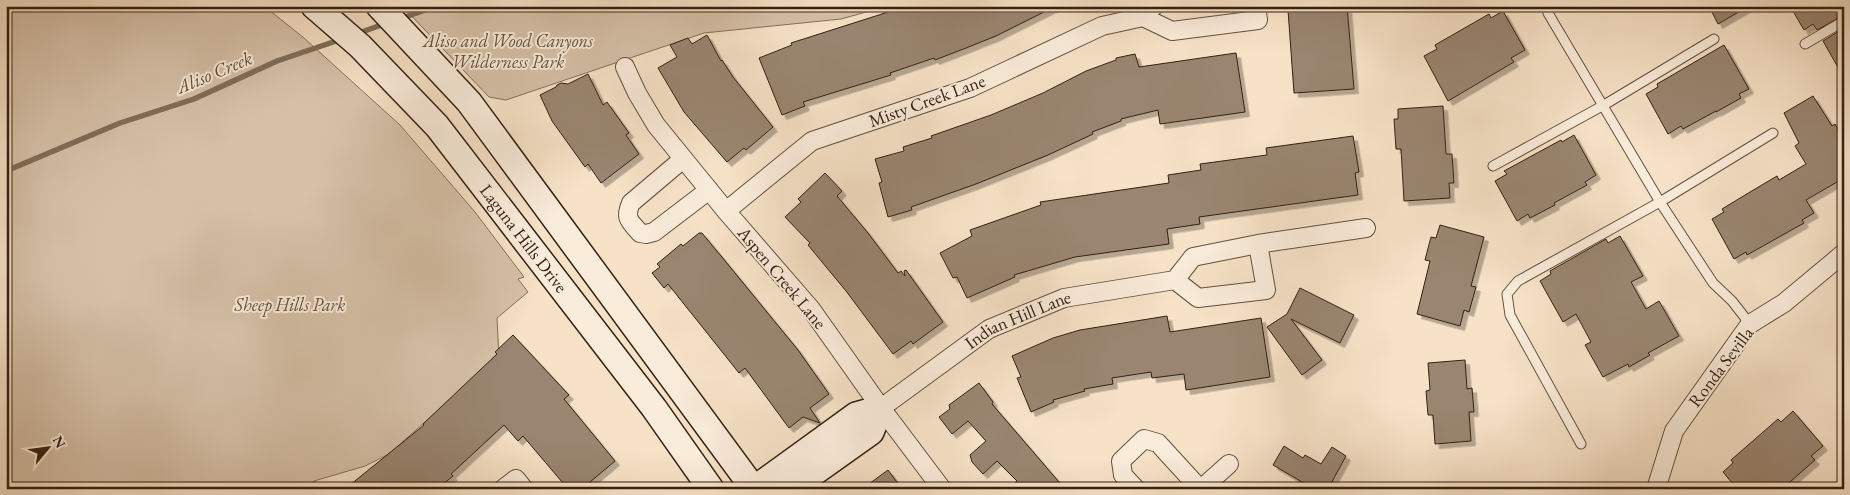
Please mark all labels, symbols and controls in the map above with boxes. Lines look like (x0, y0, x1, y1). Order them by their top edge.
park label: Aliso and Wood Canyons Wilderness Park (421, 29, 594, 73)
water label: Aliso Creek (171, 45, 256, 100)
street label: Misty Creek Lane (865, 69, 988, 132)
street label: Laguna Hills Drive (475, 179, 573, 297)
street label: Aspen Creek Lane (732, 221, 832, 334)
street label: Indian Hill Lane (960, 285, 1072, 354)
park label: Sheep Hills Park (234, 293, 345, 317)
street label: Ronda Sevilla (1683, 321, 1759, 411)
north arrow (22, 422, 72, 472)
text: N (49, 432, 70, 452)

